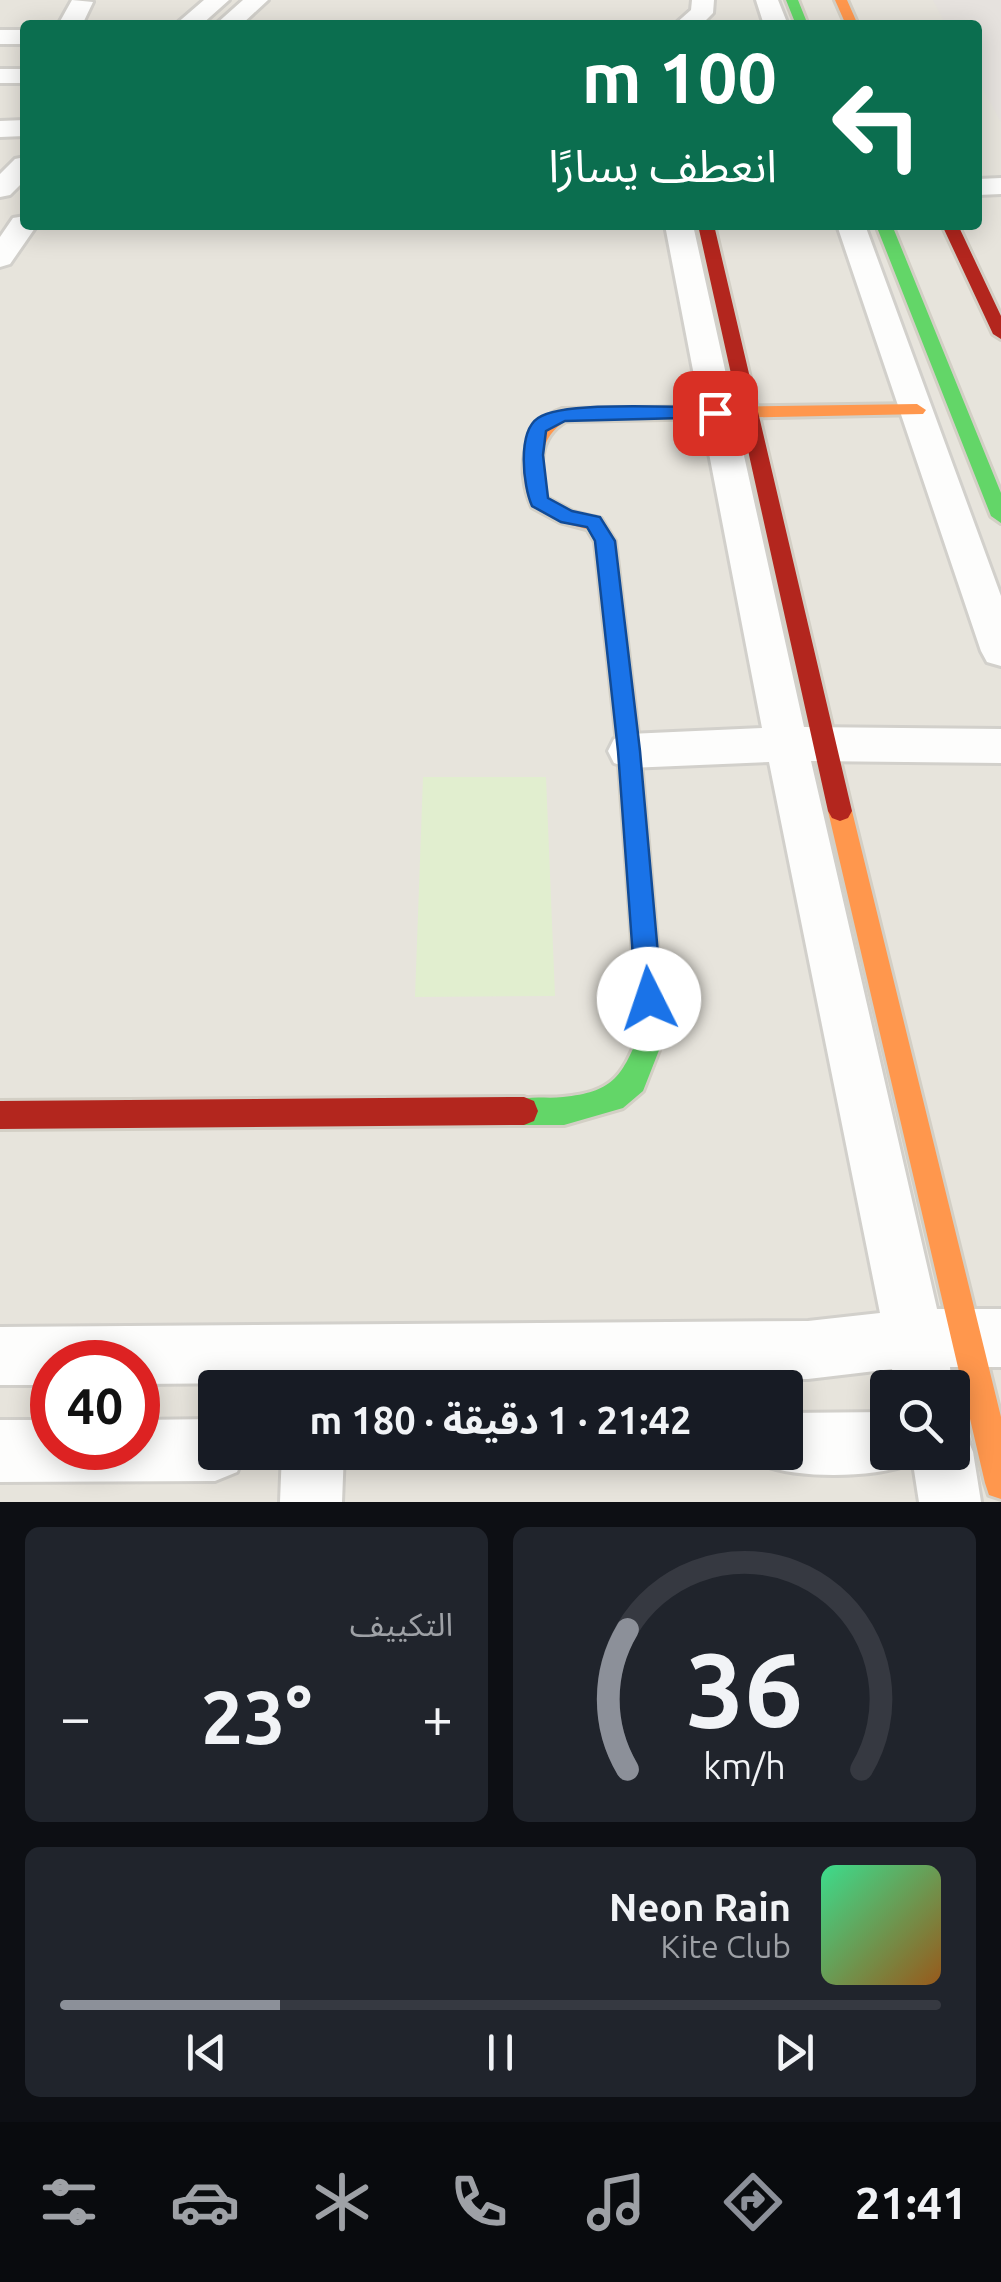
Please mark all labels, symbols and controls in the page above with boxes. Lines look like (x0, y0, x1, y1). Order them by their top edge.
text: 100 m (582, 38, 777, 116)
icon: left (812, 60, 942, 190)
text: انعطف يسارًا (548, 140, 777, 191)
pin (673, 371, 758, 456)
icon: arrive (688, 386, 743, 441)
position arrow (597, 947, 701, 1051)
speed limit sign: 40 (30, 1340, 160, 1470)
map controls (870, 1370, 970, 1470)
button: search (870, 1370, 970, 1470)
text: 21:42 · 1 دقيقة · 180 m (310, 1399, 691, 1441)
text: التكييف (350, 1606, 453, 1642)
text: 36 (686, 1630, 803, 1747)
text: 23° (201, 1674, 312, 1758)
text: − (60, 1686, 91, 1747)
text: + (422, 1686, 453, 1747)
text: km/h (703, 1746, 786, 1786)
text: Neon Rain (609, 1886, 791, 1928)
text: Kite Club (661, 1928, 791, 1964)
icon: previous (179, 2025, 234, 2080)
icon: pause (473, 2025, 528, 2080)
icon: next (767, 2025, 822, 2080)
icon: filters (34, 2167, 104, 2237)
icon: car (170, 2167, 240, 2237)
icon: climate (307, 2167, 377, 2237)
icon: phone (444, 2167, 514, 2237)
icon: music (581, 2167, 651, 2237)
icon: directions (718, 2167, 788, 2237)
text: 21:41 (855, 2177, 968, 2228)

